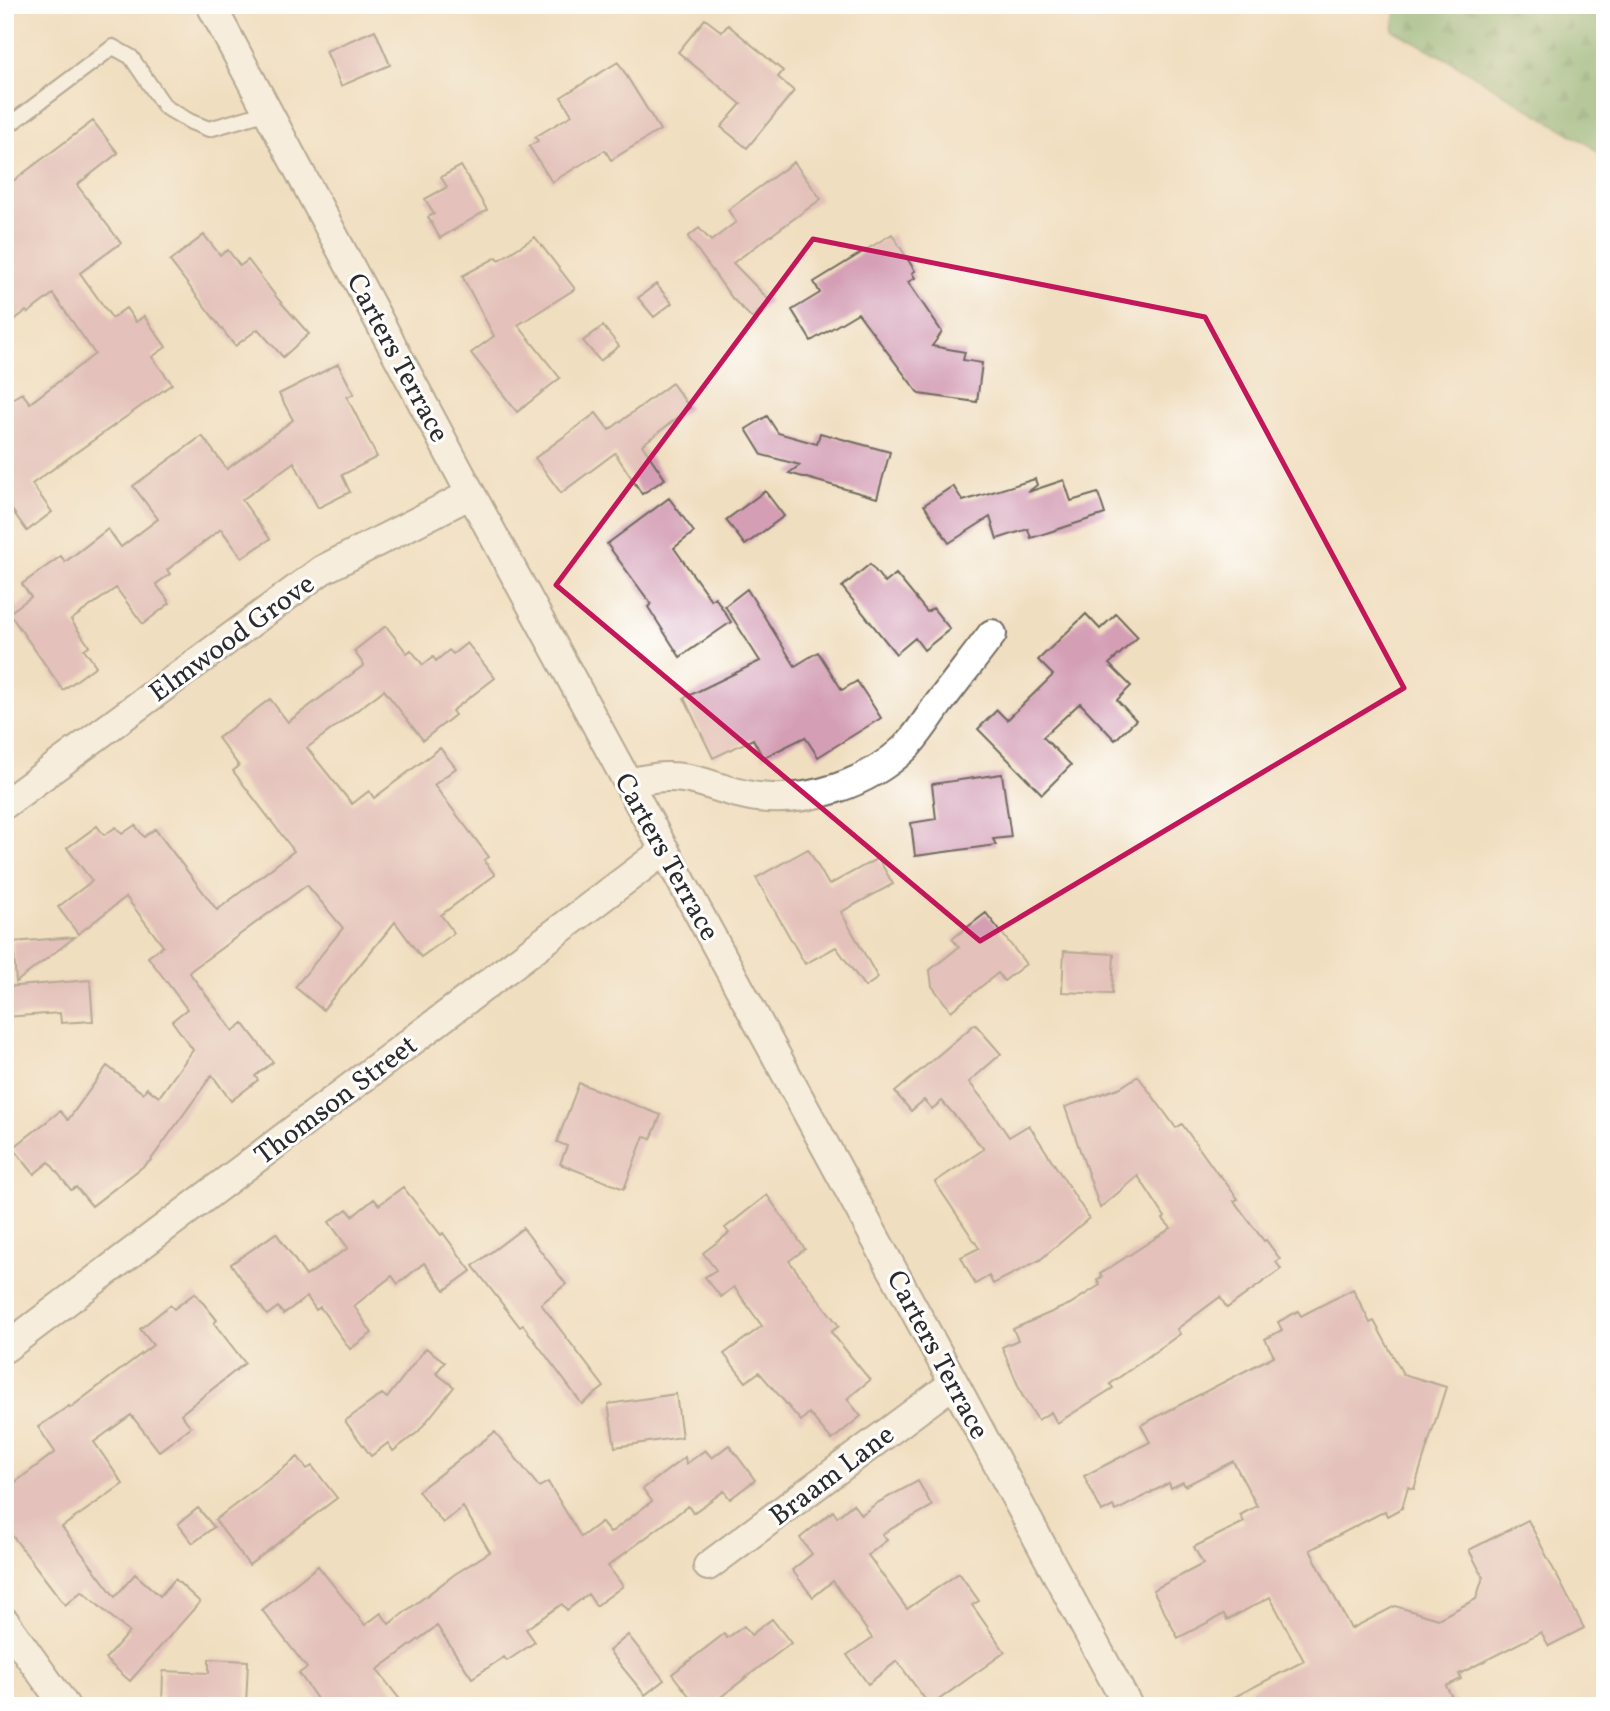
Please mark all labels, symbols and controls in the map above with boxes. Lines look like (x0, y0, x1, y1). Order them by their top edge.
street label: Carters Terrace (336, 267, 458, 450)
street label: Elmwood Grove (142, 566, 323, 712)
street label: Carters Terrace (604, 766, 728, 948)
street label: Thomson Street (247, 1027, 426, 1175)
street label: Carters Terrace (876, 1264, 998, 1447)
street label: Braam Lane (762, 1416, 903, 1536)

